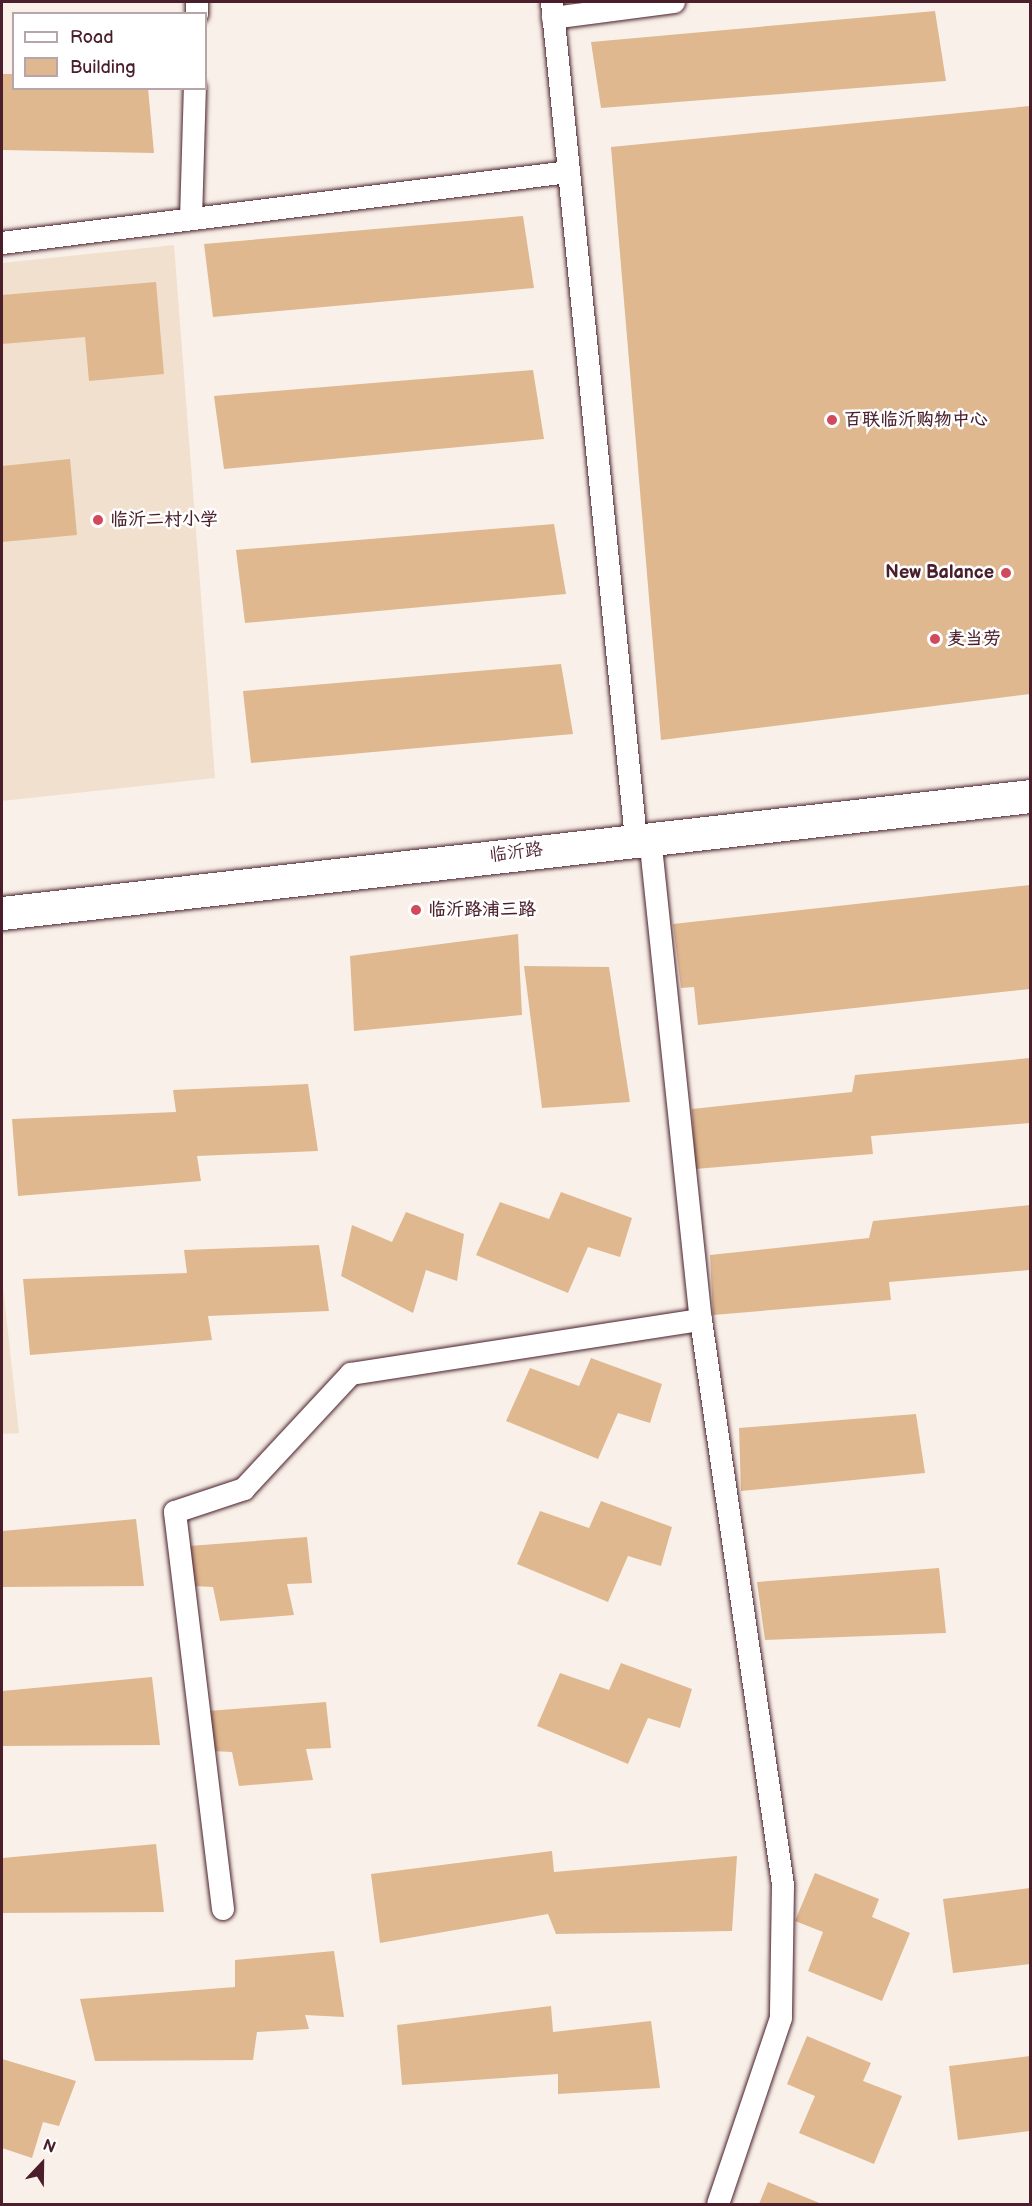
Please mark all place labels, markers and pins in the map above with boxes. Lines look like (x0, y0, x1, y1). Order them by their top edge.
place label: 百联临沂购物中心 (844, 409, 988, 431)
marker: 百联临沂购物中心 (825, 413, 839, 427)
place label: 临沂二村小学 (110, 509, 218, 531)
marker: 临沂二村小学 (91, 513, 105, 527)
place label: New Balance (885, 562, 994, 584)
marker: New Balance (999, 566, 1013, 580)
place label: 麦当劳 (947, 628, 1001, 650)
marker: 麦当劳 (928, 632, 942, 646)
place label: 临沂路浦三路 (428, 899, 536, 921)
marker: 临沂路浦三路 (409, 903, 423, 917)

